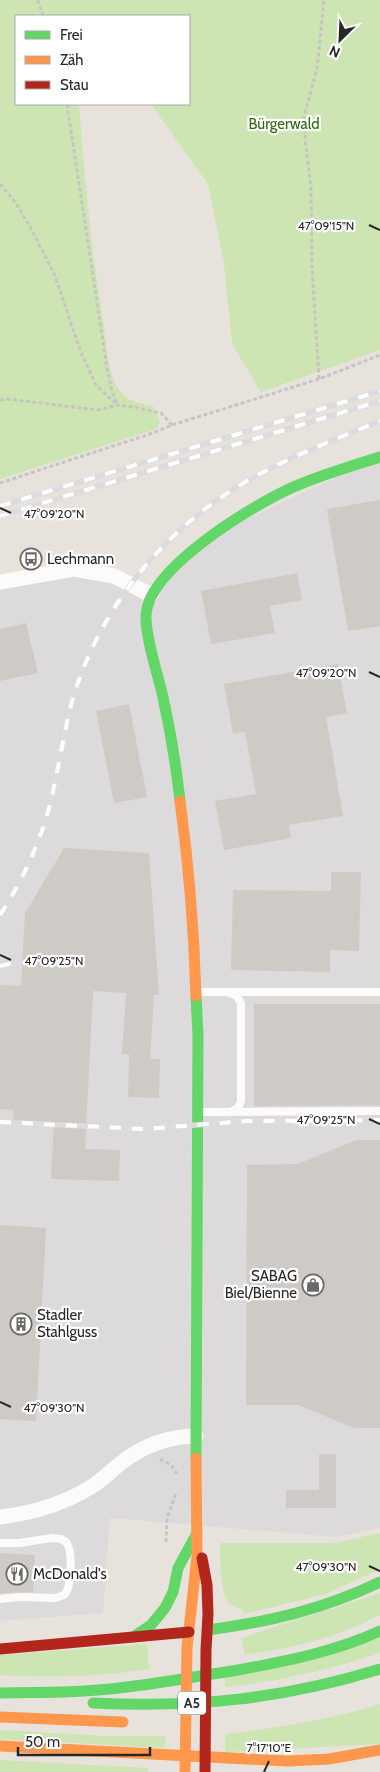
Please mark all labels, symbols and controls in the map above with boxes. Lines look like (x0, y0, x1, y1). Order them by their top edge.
legend (15, 15, 190, 105)
north arrow (315, 15, 365, 65)
text: Frei (60, 26, 83, 44)
text: N (327, 42, 343, 62)
text: Zäh (60, 51, 83, 69)
text: Stau (60, 76, 89, 94)
park label: Bürgerwald (248, 115, 320, 133)
text: 47°09'15"N (298, 218, 354, 233)
text: 47°09'20"N (24, 506, 84, 521)
bus stop icon: Lechmann (19, 547, 43, 571)
place label: Lechmann (47, 550, 114, 568)
text: 47°09'20"N (296, 665, 356, 680)
text: 47°09'25"N (25, 953, 83, 968)
text: 47°09'25"N (297, 1112, 355, 1127)
place label: SABAG Biel/Bienne (225, 1267, 297, 1302)
shop icon: SABAG Biel/Bienne (301, 1273, 325, 1297)
place label: Stadler Stahlguss (37, 1306, 97, 1341)
building icon: Stadler Stahlguss (9, 1312, 33, 1336)
text: 47°09'30"N (24, 1400, 84, 1415)
text: 47°09'30"N (296, 1559, 356, 1574)
restaurant icon: McDonald's (5, 1562, 29, 1586)
place label: McDonald's (33, 1565, 107, 1583)
road number: A5 (178, 1692, 206, 1715)
scale bar (18, 1724, 150, 1756)
text: 50 m (25, 1733, 60, 1751)
text: 7°17'10"E (247, 1740, 292, 1755)

